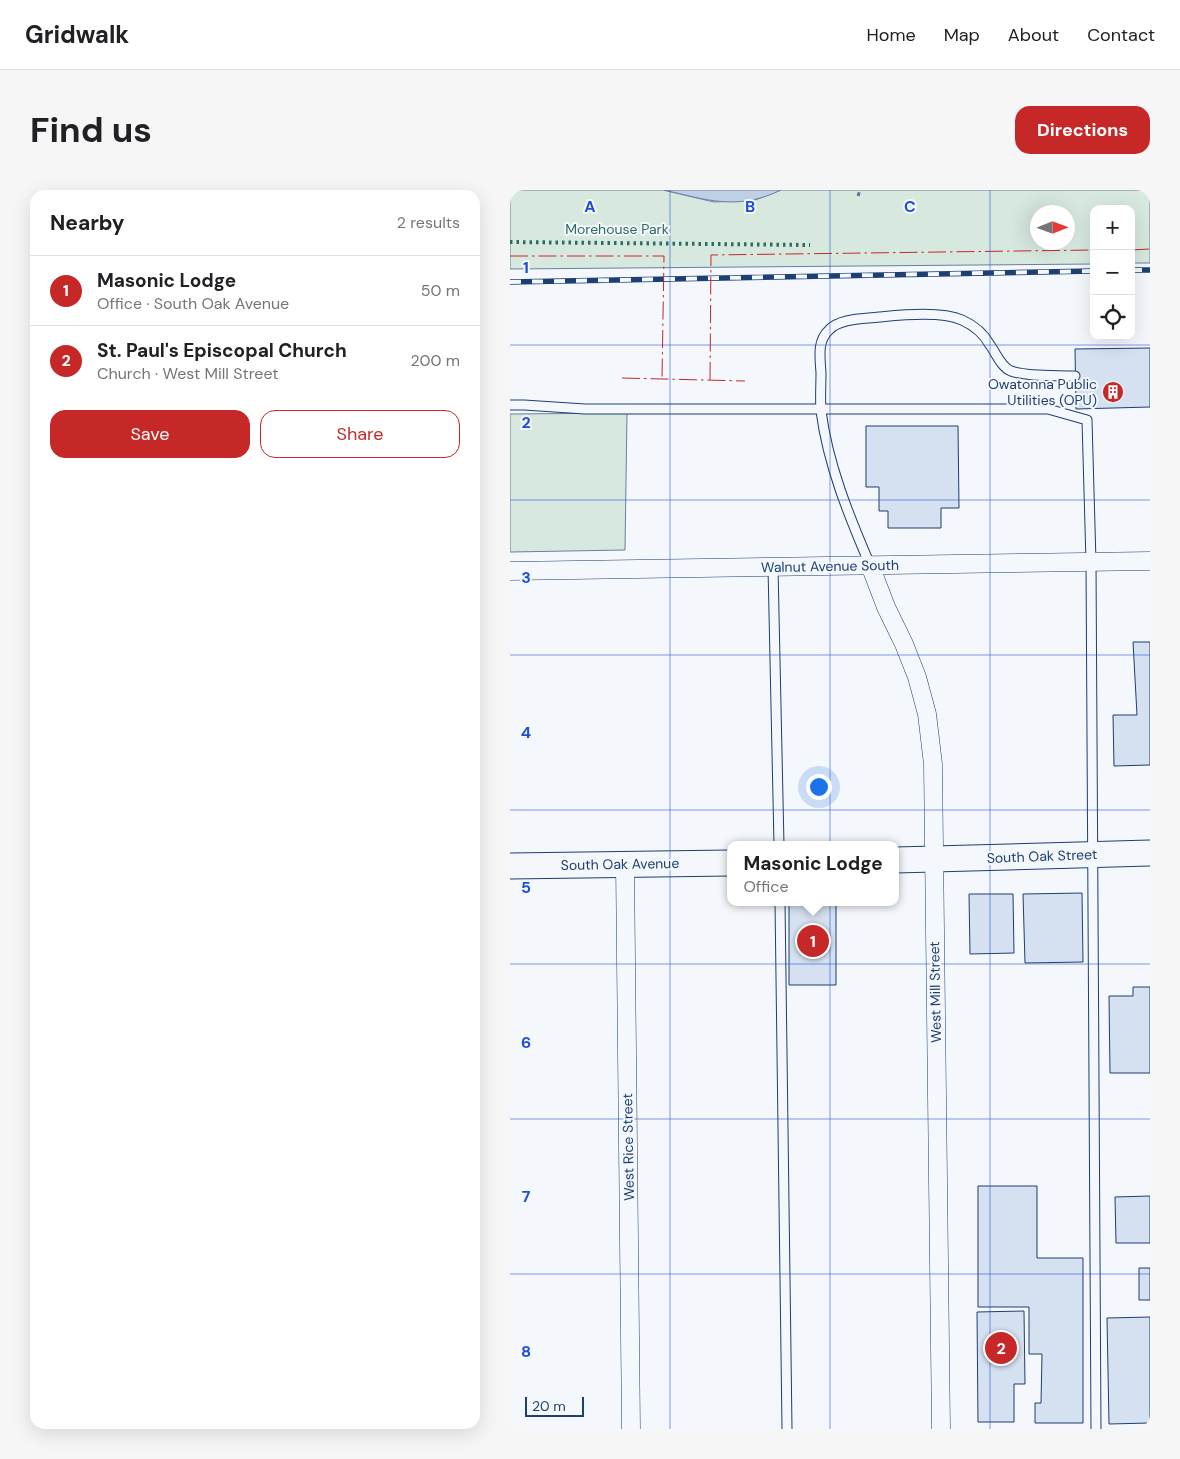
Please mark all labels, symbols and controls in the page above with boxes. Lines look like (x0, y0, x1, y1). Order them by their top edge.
text: Gridwalk (25, 19, 129, 50)
text: Home (866, 23, 916, 47)
text: Map (944, 23, 980, 47)
text: About (1008, 23, 1059, 47)
text: Contact (1087, 23, 1155, 47)
button: Directions (1015, 106, 1150, 154)
text: Find us (30, 107, 152, 153)
text: A (584, 196, 596, 217)
text: B (745, 196, 755, 217)
text: C (904, 196, 916, 217)
north arrow (1030, 205, 1075, 250)
map controls (1090, 205, 1135, 340)
button: + (1090, 205, 1135, 250)
text: Nearby (50, 209, 124, 237)
text: 2 results (397, 212, 460, 233)
park label: Morehouse Park (565, 220, 669, 238)
button: − (1090, 250, 1135, 295)
text: 1 (523, 257, 529, 278)
text: Masonic Lodge (97, 268, 236, 293)
text: 1 (63, 280, 69, 301)
text: 50 m (421, 280, 460, 301)
text: Office · South Oak Avenue (97, 293, 289, 314)
button: locate (1090, 295, 1135, 340)
text: St. Paul's Episcopal Church (97, 338, 347, 363)
text: 2 (61, 350, 71, 371)
text: 200 m (411, 350, 460, 371)
text: Church · West Mill Street (97, 363, 279, 384)
place label: Owatonna Public Utilities (OPU) (988, 375, 1097, 409)
building icon: Owatonna Public Utilities (OPU) (1101, 380, 1125, 404)
button: Save (50, 410, 250, 458)
button: Share (260, 410, 460, 458)
text: 2 (521, 412, 531, 433)
street label: Walnut Avenue South (761, 556, 899, 576)
text: 3 (521, 567, 531, 588)
text: 4 (521, 722, 531, 743)
your location (806, 774, 832, 800)
popup (727, 841, 899, 906)
street label: South Oak Street (986, 845, 1098, 867)
text: Masonic Lodge (743, 851, 883, 876)
street label: South Oak Avenue (561, 854, 679, 874)
text: Office (743, 876, 788, 897)
text: 5 (521, 877, 531, 898)
pin: 1 (797, 922, 829, 960)
street label: West Mill Street (925, 941, 945, 1043)
text: 6 (521, 1032, 531, 1053)
street label: West Rice Street (618, 1093, 638, 1201)
text: 7 (522, 1186, 531, 1207)
pin: 2 (985, 1329, 1017, 1367)
text: 8 (521, 1341, 531, 1362)
scale bar (525, 1394, 584, 1417)
text: 20 m (532, 1397, 566, 1415)

